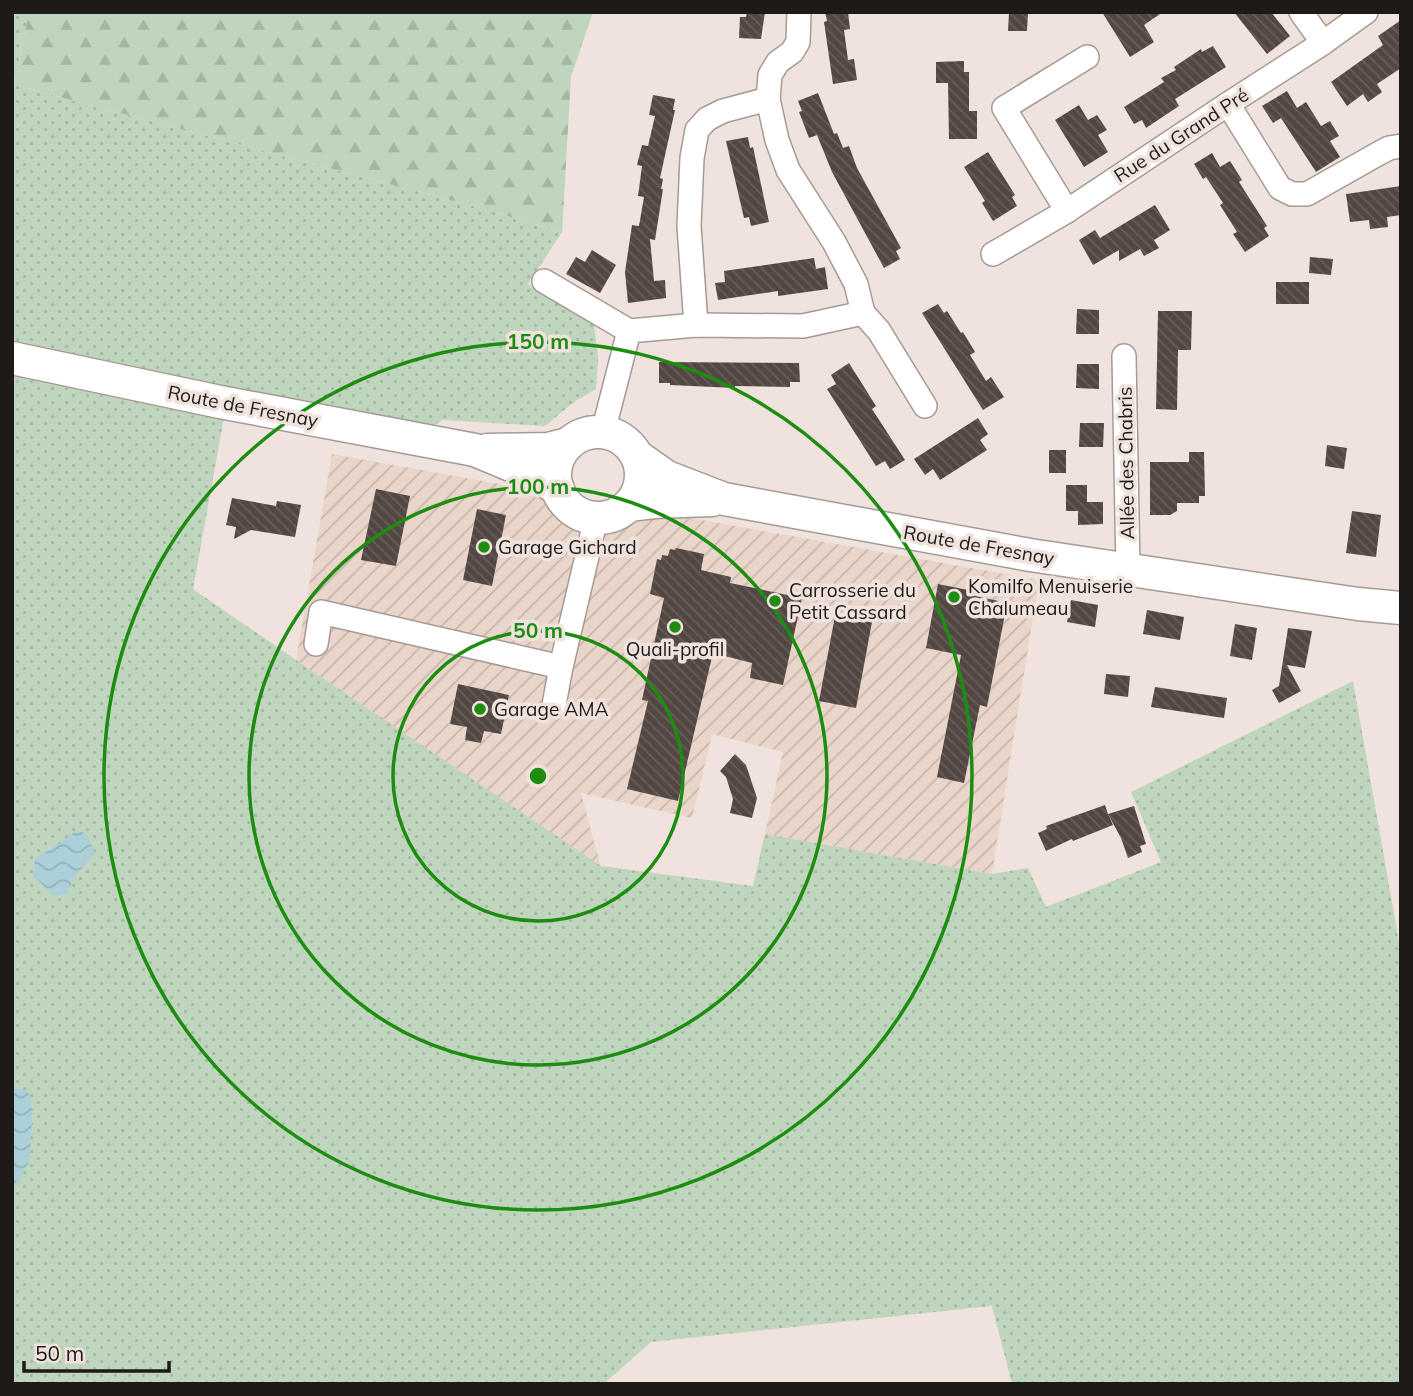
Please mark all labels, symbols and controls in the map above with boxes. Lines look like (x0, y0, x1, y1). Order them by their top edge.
street label: Rue du Grand Pré (1109, 83, 1253, 187)
text: 150 m (507, 328, 569, 354)
street label: Route de Fresnay (166, 380, 320, 432)
street label: Allée des Chabris (1113, 387, 1139, 539)
text: 100 m (507, 473, 569, 499)
street label: Route de Fresnay (902, 520, 1056, 570)
place label: Garage Gichard (498, 535, 637, 559)
marker: Garage Gichard (476, 539, 492, 555)
place label: Komilfo Menuiserie Chalumeau (968, 574, 1133, 620)
place label: Carrosserie du Petit Cassard (789, 578, 916, 624)
marker: Komilfo Menuiserie Chalumeau (946, 589, 962, 605)
marker: Carrosserie du Petit Cassard (767, 593, 783, 609)
text: 50 m (513, 617, 563, 643)
marker: Quali-profil (667, 619, 683, 635)
place label: Quali-profil (626, 637, 724, 661)
place label: Garage AMA (494, 697, 609, 721)
marker: Garage AMA (472, 701, 488, 717)
centre of rings (526, 764, 550, 788)
scale bar (24, 1330, 170, 1374)
text: 50 m (35, 1340, 84, 1366)

